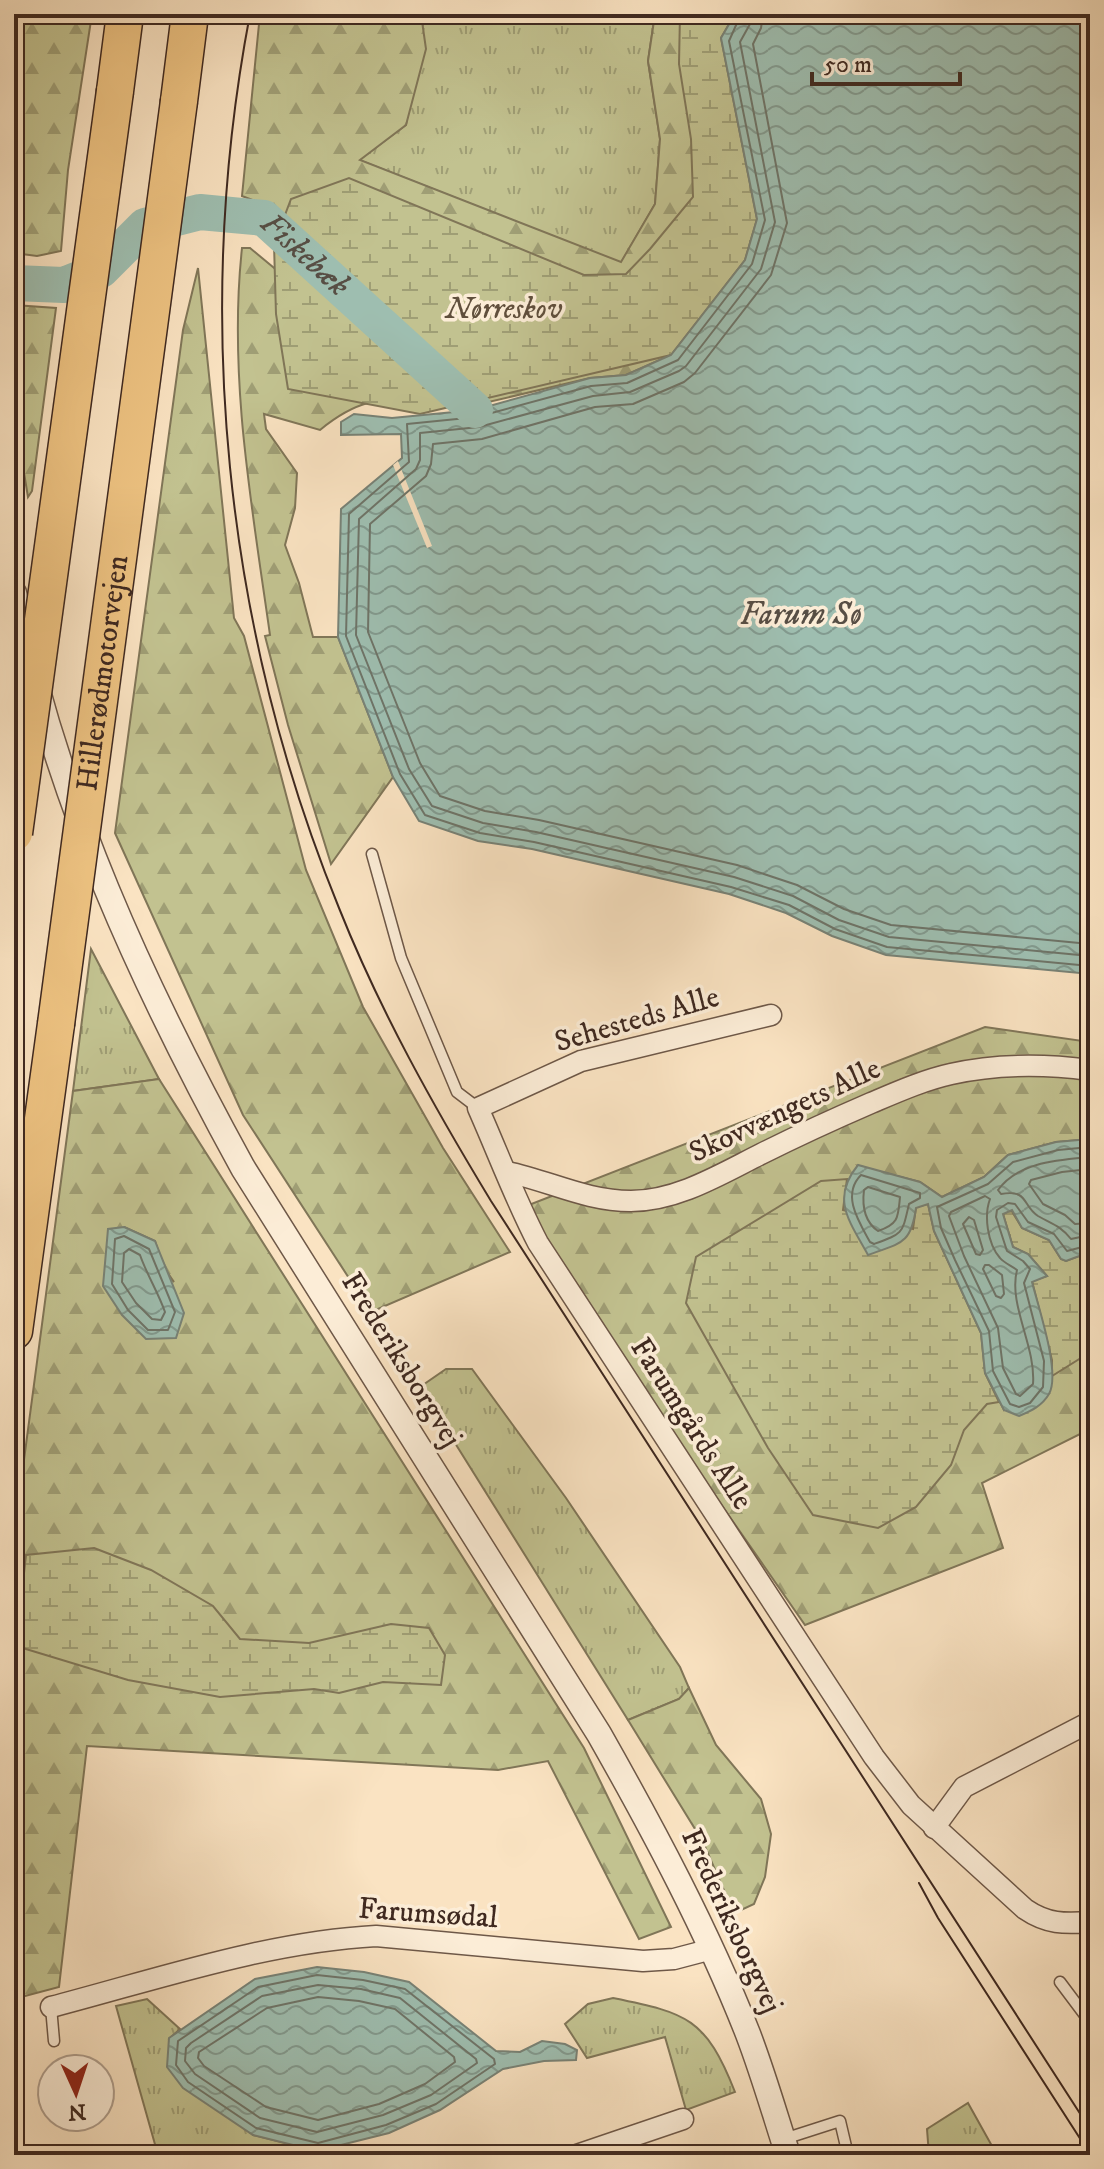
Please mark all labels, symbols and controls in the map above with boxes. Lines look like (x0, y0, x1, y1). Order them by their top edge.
scale bar (812, 36, 960, 86)
text: 50 m (824, 50, 872, 80)
water label: Fiskebæk (251, 204, 358, 306)
park label: Nørreskov (444, 291, 563, 328)
street label: Hillerødmotorvejen (69, 553, 137, 793)
water label: Farum Sø (740, 595, 862, 635)
street label: Sehesteds Alle (551, 979, 723, 1061)
street label: Skovvængets Alle (683, 1051, 887, 1171)
street label: Frederiksborgvej (332, 1266, 470, 1454)
street label: Farumgårds Alle (622, 1331, 760, 1517)
street label: Frederiksborgvej (672, 1823, 790, 2019)
street label: Farumsødal (357, 1891, 499, 1937)
north arrow (36, 2053, 116, 2133)
text: N (67, 2098, 87, 2125)

